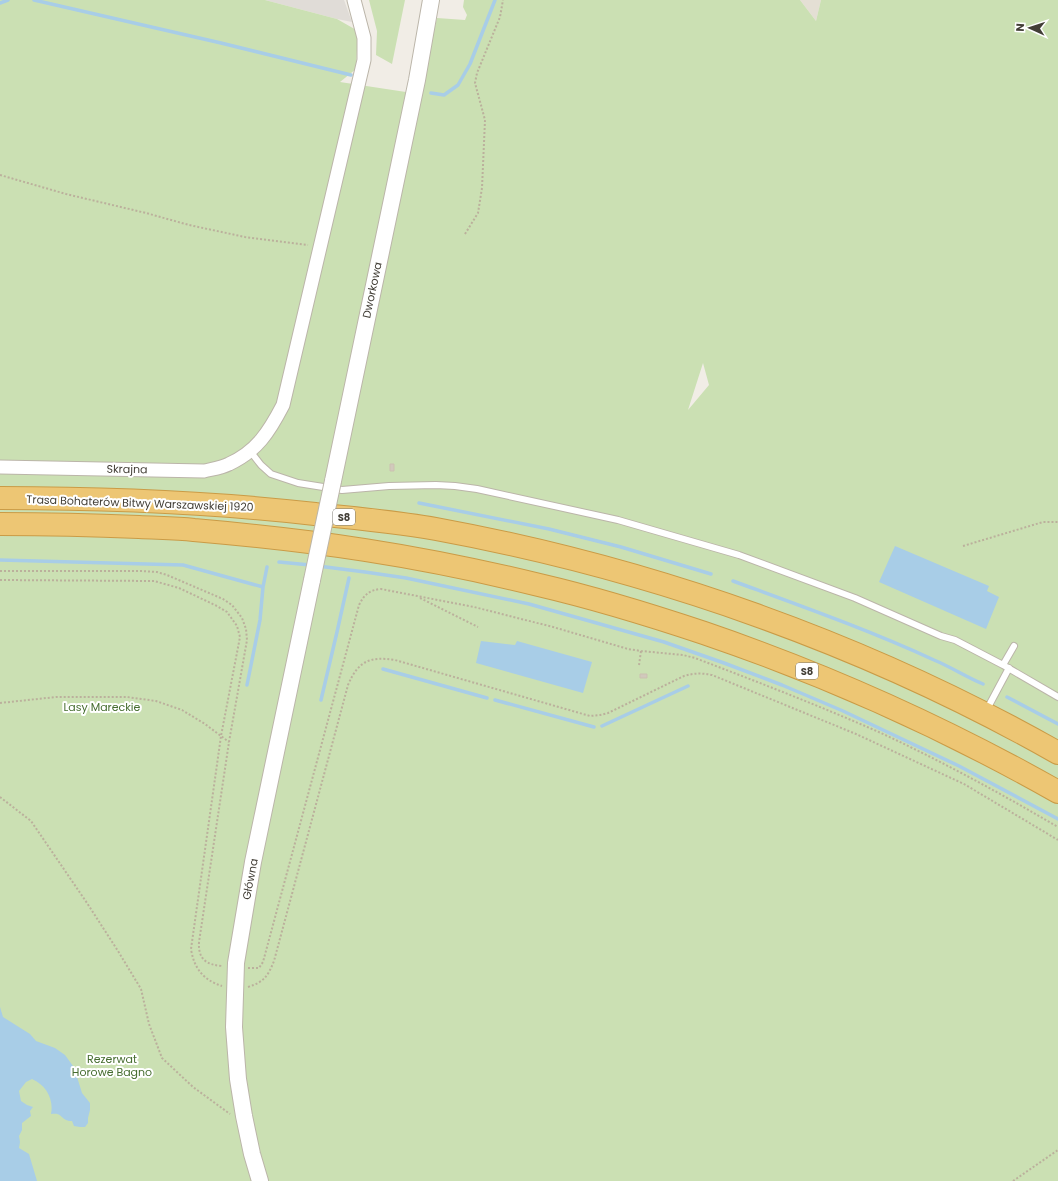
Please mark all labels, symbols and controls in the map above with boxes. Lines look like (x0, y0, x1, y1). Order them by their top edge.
north arrow (1010, 8, 1050, 48)
text: N (1012, 23, 1028, 32)
street label: Dworkowa (358, 260, 386, 320)
street label: Skrajna (106, 461, 148, 477)
street label: Trasa Bohaterów Bitwy Warszawskiej 1920 (26, 491, 254, 515)
road number: S8 (333, 509, 355, 525)
road number: S8 (796, 663, 818, 679)
park label: Lasy Mareckie (64, 699, 141, 715)
street label: Główna (238, 857, 262, 901)
park label: Rezerwat Horowe Bagno (72, 1051, 152, 1080)

